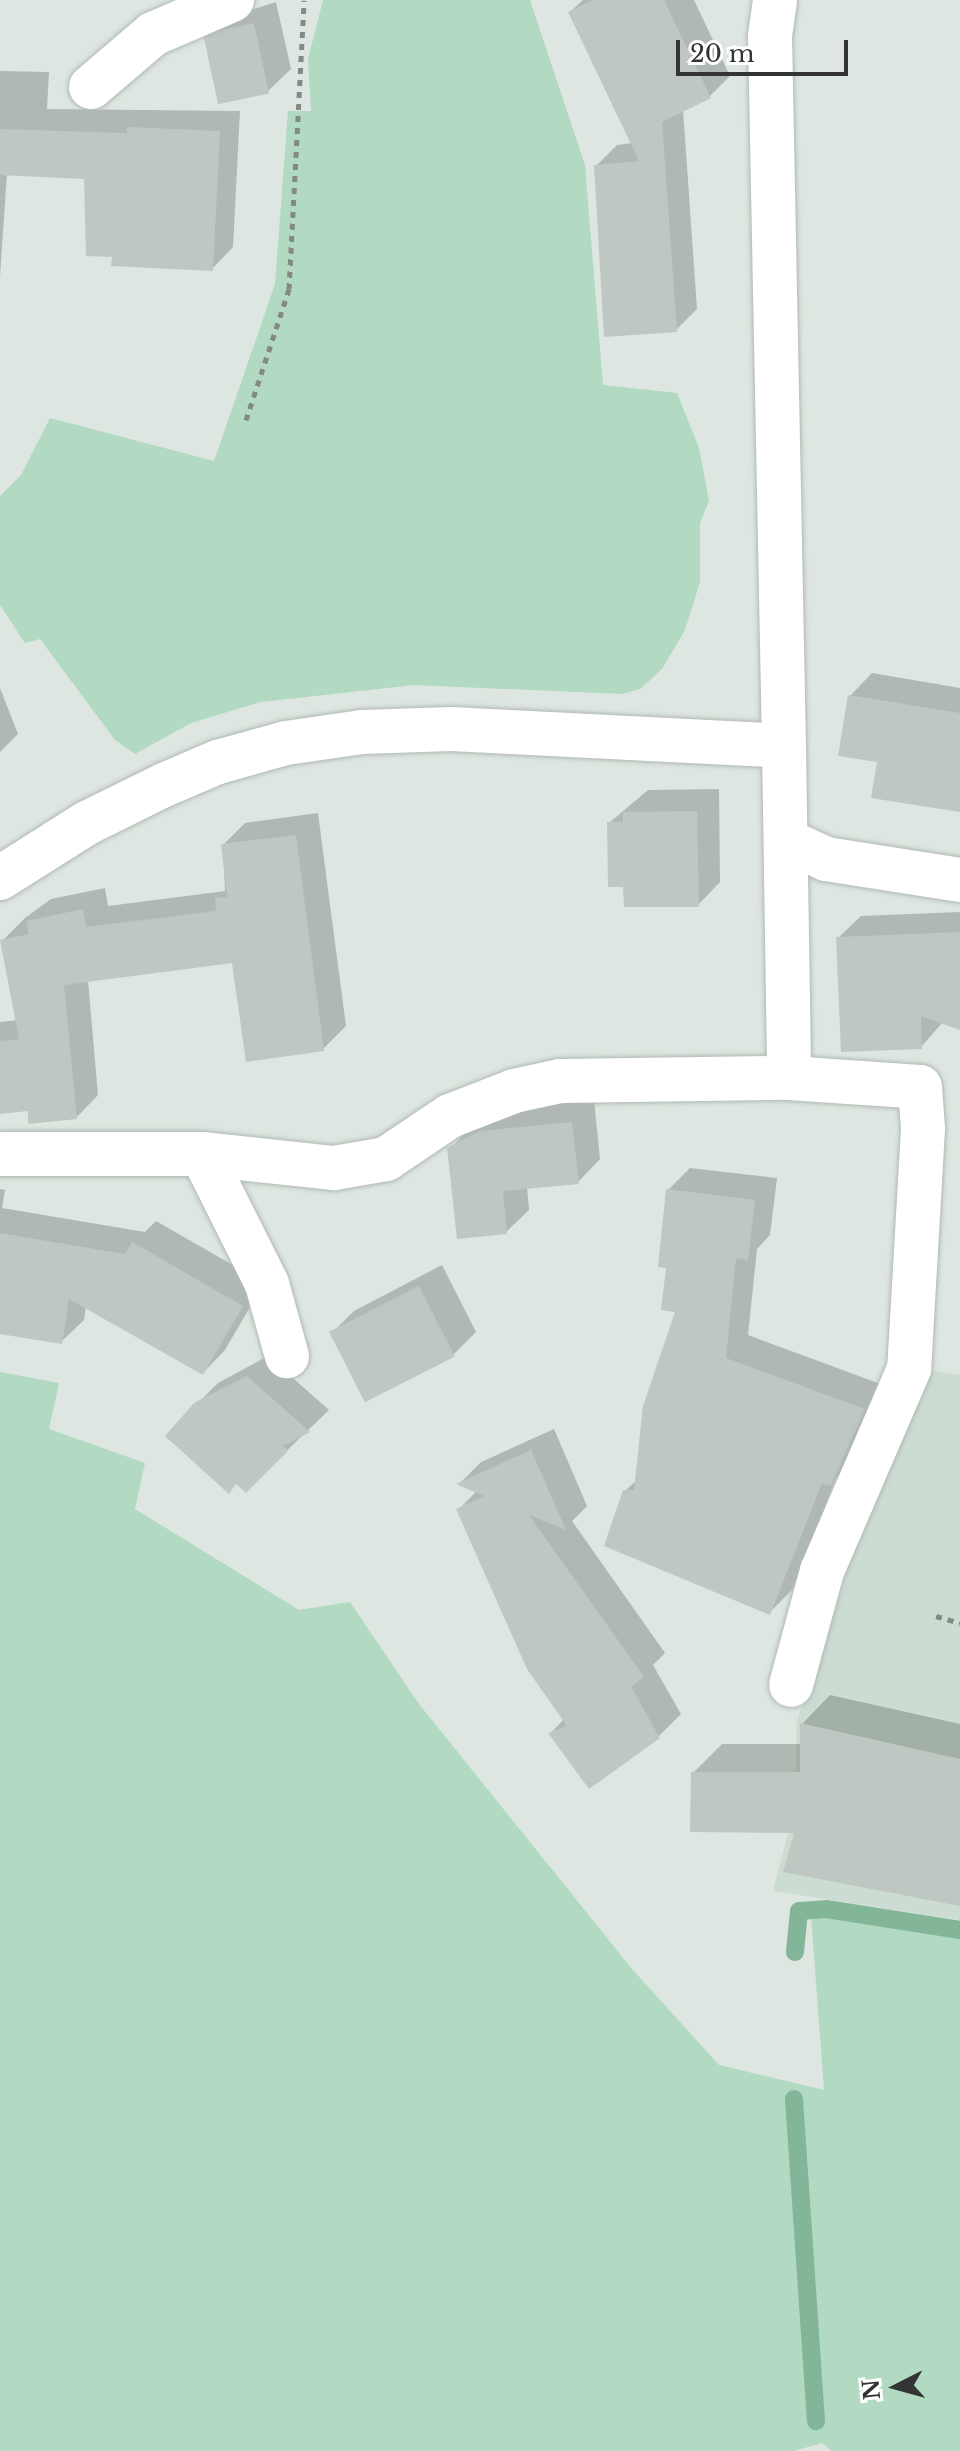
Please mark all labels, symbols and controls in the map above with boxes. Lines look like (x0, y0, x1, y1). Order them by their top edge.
scale bar (680, 24, 852, 74)
text: 20 m (690, 39, 755, 68)
north arrow (856, 2347, 936, 2427)
text: N (857, 2378, 886, 2401)

